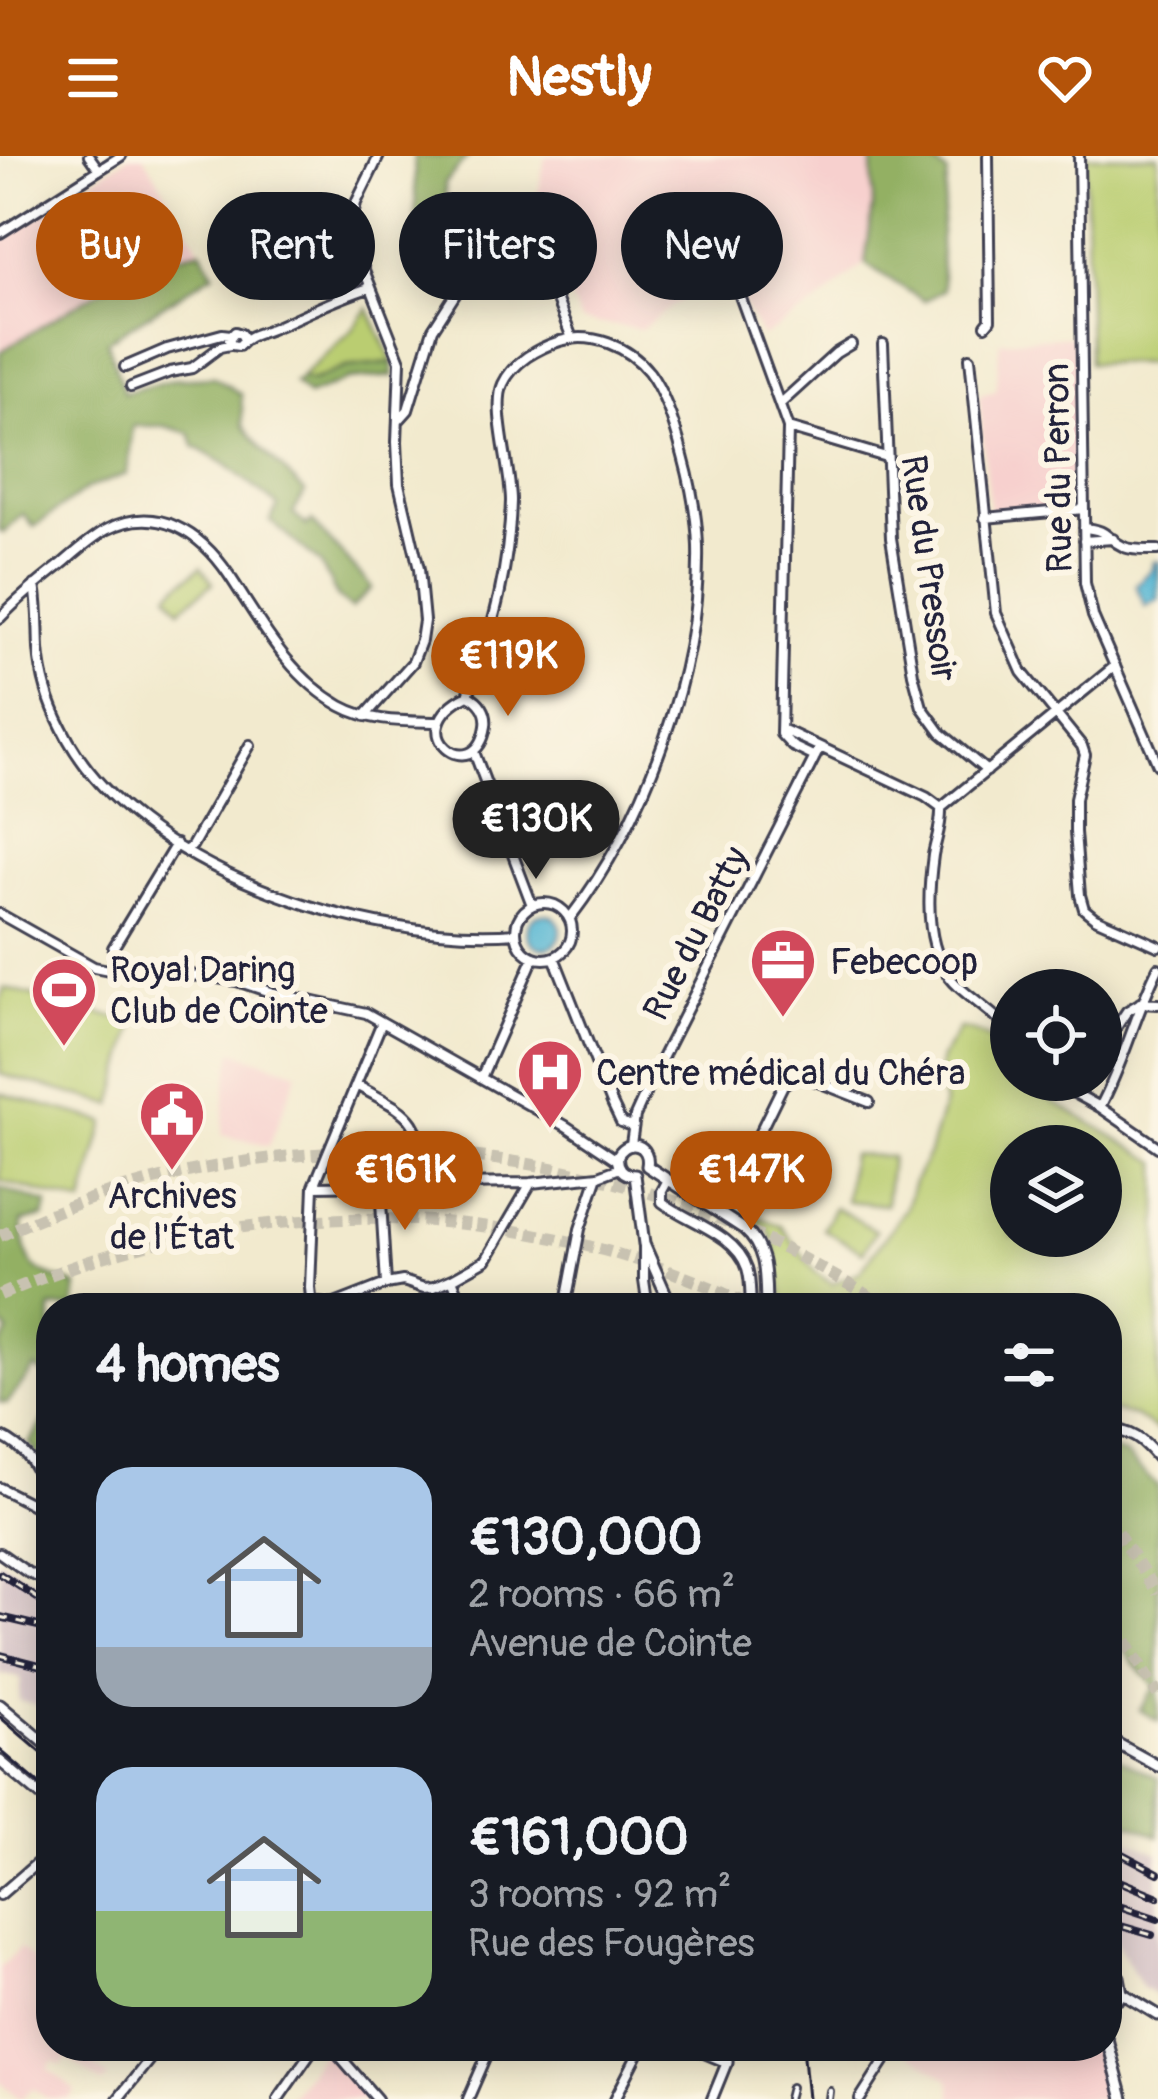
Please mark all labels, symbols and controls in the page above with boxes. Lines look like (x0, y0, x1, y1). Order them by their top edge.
text: Nestly (507, 44, 651, 112)
icon: menu (60, 45, 126, 111)
icon: heart (1032, 45, 1098, 111)
chip: Buy (36, 192, 183, 300)
chip: Rent (207, 192, 375, 300)
chip: Filters (399, 192, 597, 300)
chip: New (621, 192, 783, 300)
street label: Rue du Perron (1034, 363, 1083, 573)
street label: Rue du Pressoir (890, 452, 967, 684)
pin: €119K (424, 617, 592, 719)
text: €119K (458, 631, 558, 680)
pin: €130K (452, 780, 620, 882)
text: €130K (480, 794, 592, 843)
street label: Rue du Batty (634, 839, 759, 1028)
office icon: Febecoop (748, 926, 818, 1020)
place label: Febecoop (830, 940, 978, 985)
place label: Royal Daring Club de Cointe (110, 948, 328, 1034)
sports icon: Royal Daring Club de Cointe (29, 955, 99, 1049)
map controls (990, 969, 1122, 1257)
button: locate (990, 969, 1122, 1101)
hospital icon: Centre médical du Chéra (515, 1037, 585, 1131)
place label: Centre médical du Chéra (596, 1051, 965, 1096)
public building icon: Archives de l'État (137, 1079, 207, 1173)
button: layers (990, 1125, 1122, 1257)
pin: €161K (321, 1131, 489, 1233)
pin: €147K (667, 1131, 835, 1233)
text: €161K (354, 1145, 456, 1194)
text: €147K (697, 1145, 805, 1194)
place label: Archives de l'État (107, 1174, 237, 1260)
icon: filters (996, 1332, 1062, 1398)
text: 4 homes (96, 1333, 280, 1397)
text: €130,000 (468, 1506, 702, 1570)
icon: home (192, 1515, 336, 1659)
text: 2 rooms · 66 m² (468, 1570, 735, 1619)
text: Avenue de Cointe (468, 1619, 752, 1668)
text: €161,000 (468, 1806, 689, 1870)
icon: home (192, 1815, 336, 1959)
text: 3 rooms · 92 m² (468, 1870, 731, 1919)
text: Rue des Fougères (468, 1919, 755, 1968)

